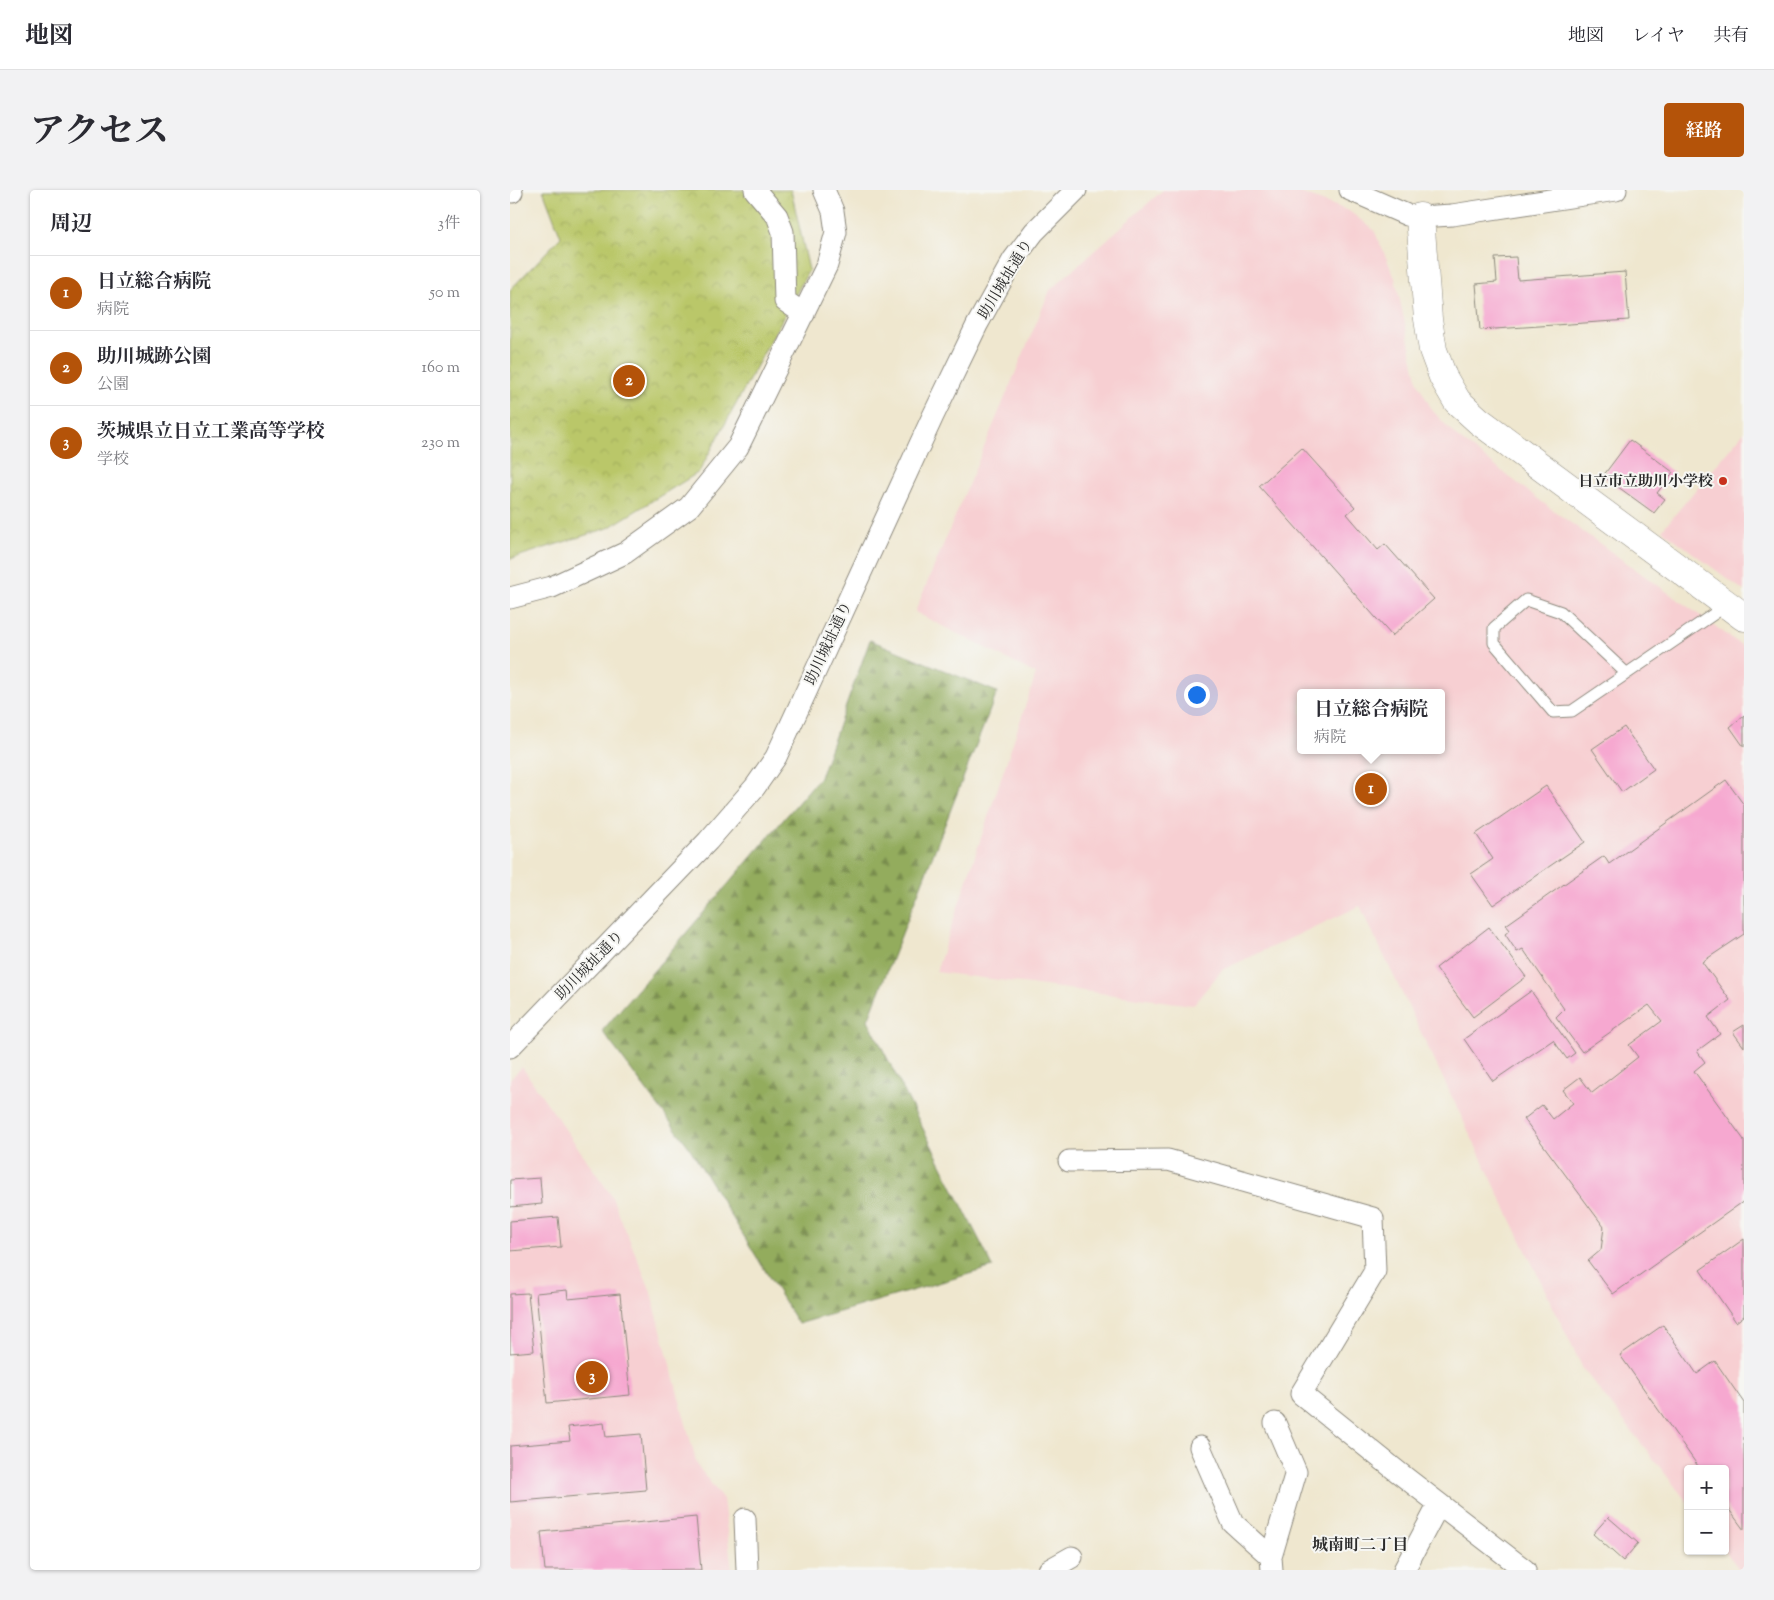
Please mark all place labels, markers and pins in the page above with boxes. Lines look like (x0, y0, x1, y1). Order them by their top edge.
pin: 2 (613, 362, 645, 400)
place label: 日立市立助川小学校 (1578, 472, 1713, 493)
marker: 日立市立助川小学校 (1717, 475, 1729, 487)
pin: 1 (1355, 770, 1387, 808)
pin: 3 (576, 1358, 608, 1396)

